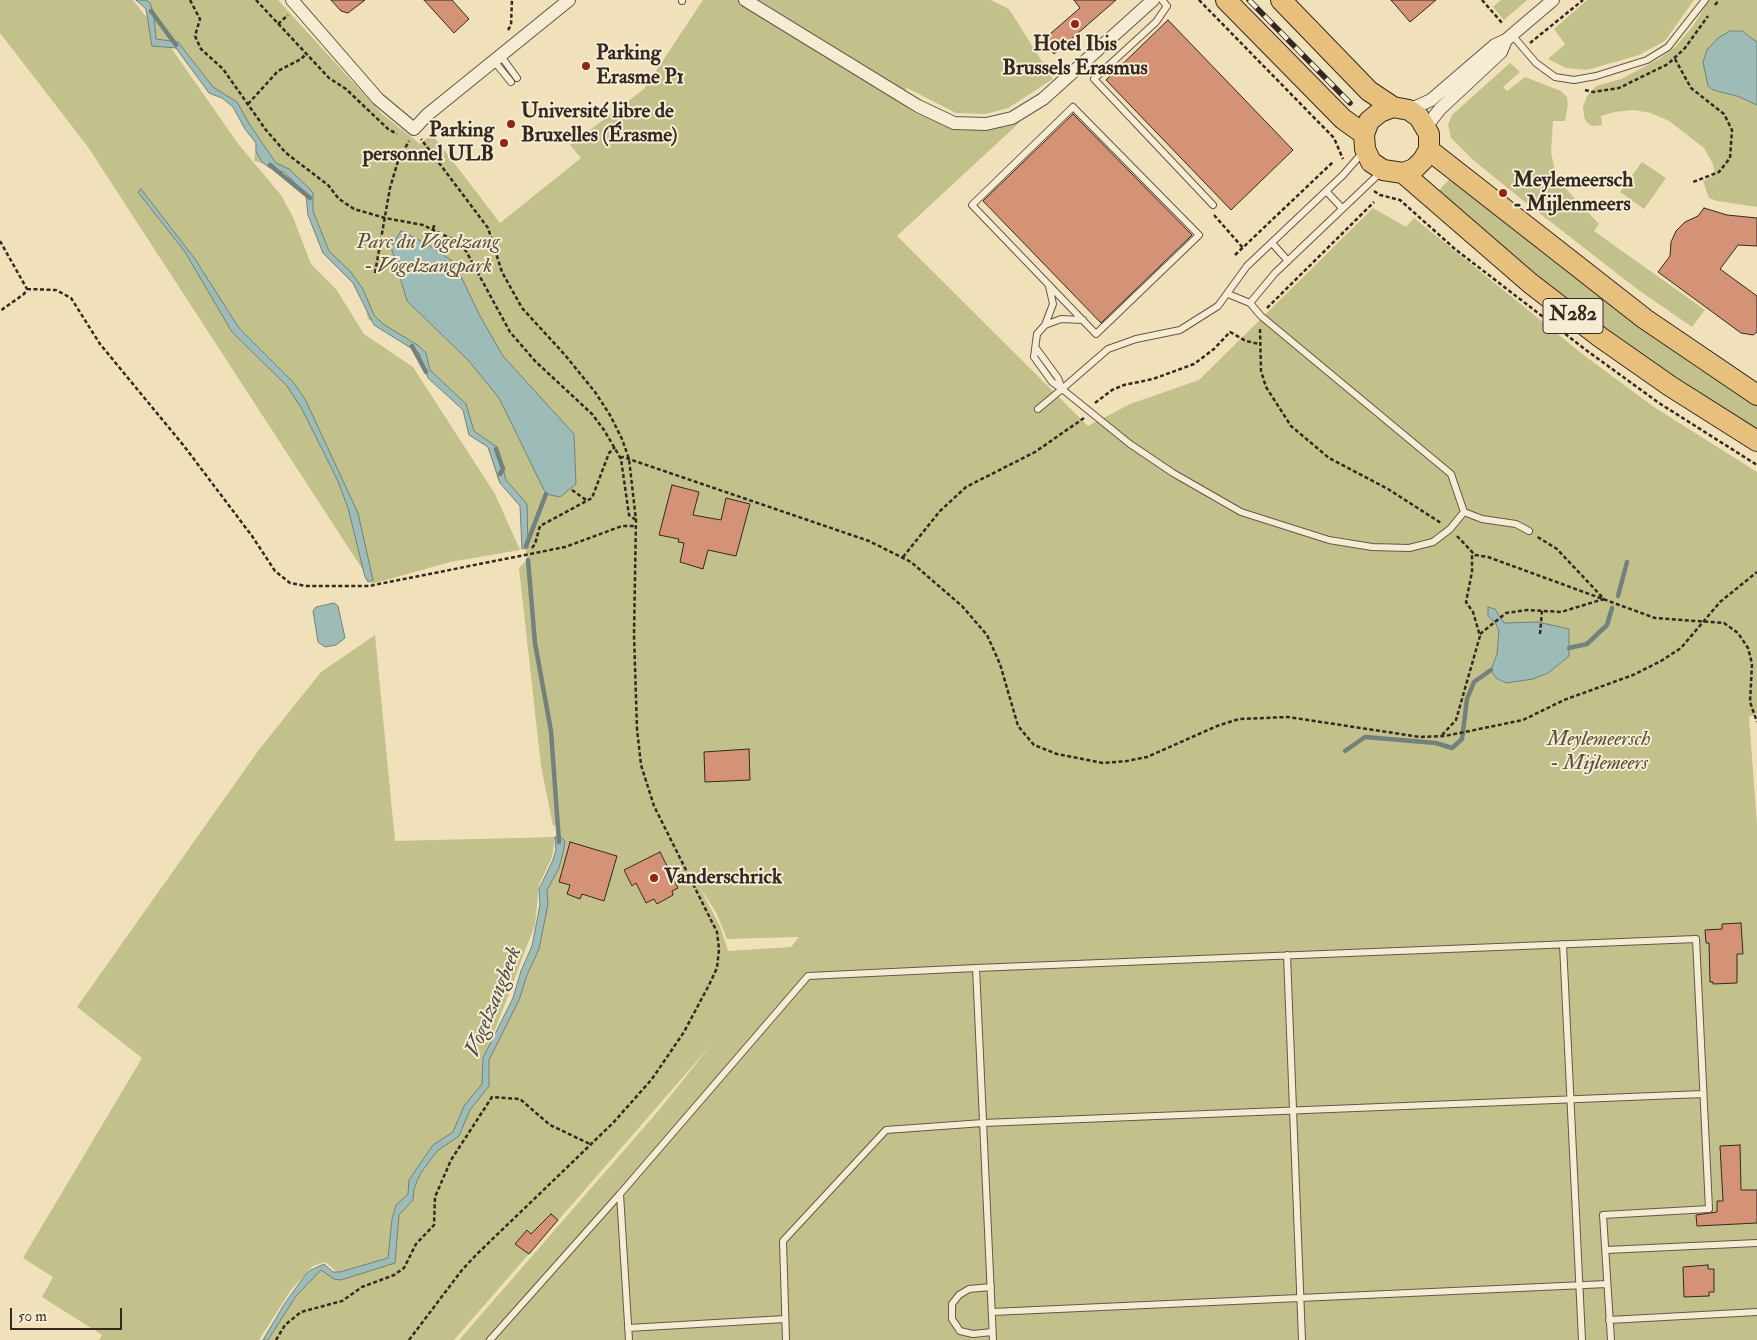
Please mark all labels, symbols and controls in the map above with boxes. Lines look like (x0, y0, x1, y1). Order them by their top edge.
marker: Hotel Ibis Brussels Erasmus (1069, 18, 1081, 30)
place label: Hotel Ibis Brussels Erasmus (1002, 32, 1148, 82)
place label: Parking Erasme P1 (596, 41, 684, 91)
marker: Parking Erasme P1 (580, 60, 592, 72)
place label: Université libre de Bruxelles (Érasme) (521, 99, 678, 149)
place label: Parking personnel ULB (363, 118, 494, 168)
marker: Université libre de Bruxelles (Érasme) (505, 118, 517, 130)
marker: Parking personnel ULB (498, 137, 510, 149)
place label: Meylemeersch - Mijlenmeers (1513, 168, 1633, 218)
marker: Meylemeersch - Mijlenmeers (1497, 187, 1509, 199)
park label: Parc du Vogelzang - Vogelzangpark (356, 230, 500, 280)
road number: N282 (1543, 298, 1603, 334)
park label: Meylemeersch - Mijlemeers (1547, 727, 1651, 777)
place label: Vanderschrick (664, 865, 782, 891)
marker: Vanderschrick (648, 872, 660, 884)
water label: Vogelzangbeek (461, 943, 529, 1061)
scale bar (12, 1298, 125, 1330)
text: 50 m (18, 1307, 47, 1326)

